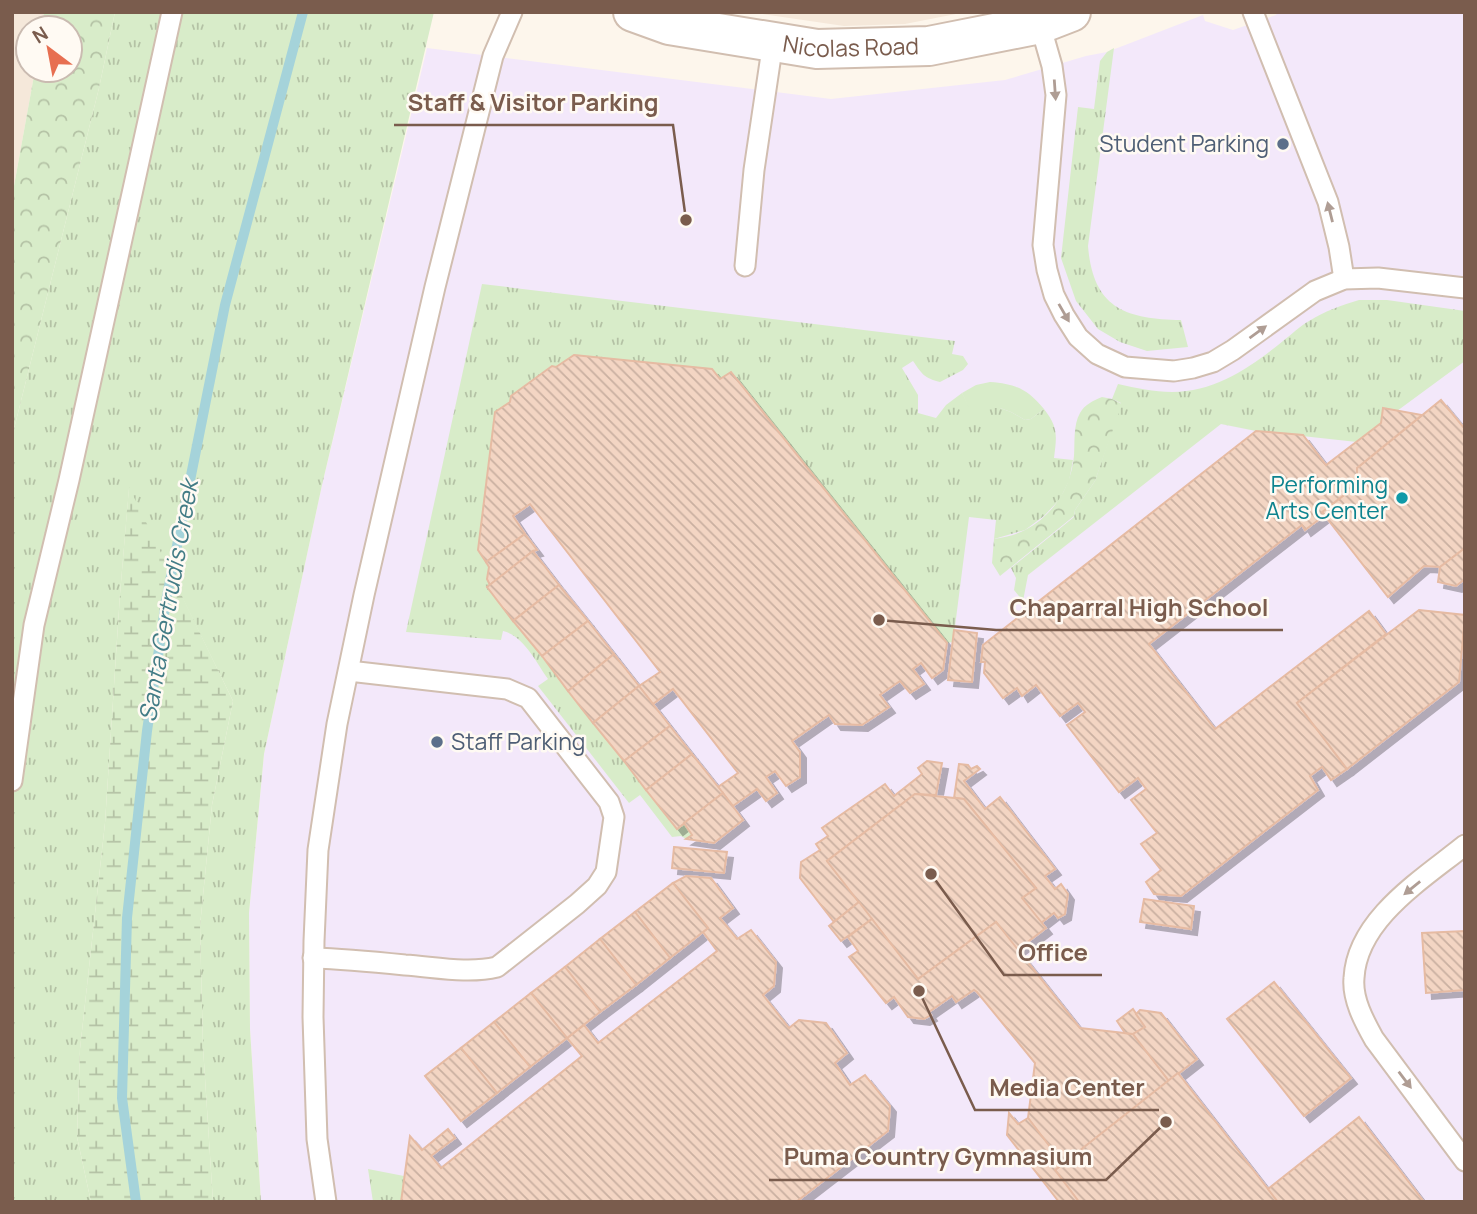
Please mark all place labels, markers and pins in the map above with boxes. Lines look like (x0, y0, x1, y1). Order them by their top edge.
callout: Staff & Visitor Parking (394, 80, 673, 125)
place label: Student Parking (1099, 127, 1269, 159)
marker: Student Parking (1275, 136, 1291, 152)
place label: Performing Arts Center (1266, 468, 1388, 526)
marker: Performing Arts Center (1394, 490, 1410, 506)
callout: Chaparral High School (996, 585, 1283, 630)
place label: Staff Parking (451, 725, 585, 757)
marker: Staff Parking (429, 734, 445, 750)
callout: Office (1004, 930, 1102, 975)
callout: Media Center (975, 1065, 1159, 1110)
callout: Puma Country Gymnasium (769, 1135, 1106, 1180)

